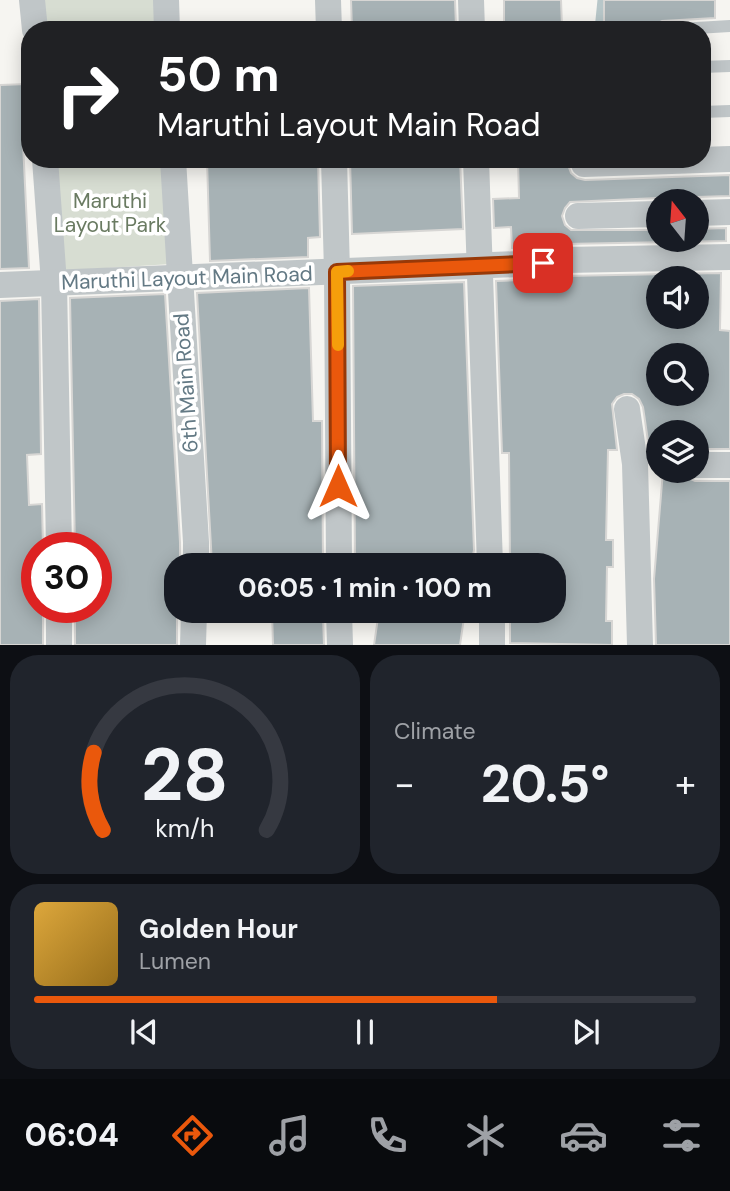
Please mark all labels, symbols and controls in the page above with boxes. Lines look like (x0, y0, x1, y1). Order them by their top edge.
text: 50 m (157, 42, 280, 106)
icon: right (42, 49, 133, 140)
text: Maruthi Layout Main Road (157, 104, 540, 146)
park label: Maruthi Layout Park (54, 187, 167, 239)
north arrow (646, 189, 709, 252)
map controls (646, 189, 709, 483)
pin (513, 233, 573, 293)
icon: arrive (524, 244, 562, 282)
street label: Maruthi Layout Main Road (61, 260, 313, 296)
button: sound (646, 266, 709, 329)
street label: 6th Main Road (167, 312, 205, 454)
button: search (646, 343, 709, 406)
button: layers (646, 420, 709, 483)
position arrow (301, 449, 375, 523)
speed limit sign: 30 (21, 532, 112, 623)
text: 06:05 · 1 min · 100 m (238, 571, 492, 605)
text: Climate (394, 716, 476, 746)
text: 28 (141, 729, 229, 824)
text: 20.5° (481, 750, 609, 818)
text: − (394, 759, 415, 809)
text: + (675, 759, 696, 809)
text: km/h (155, 812, 215, 845)
text: Golden Hour (139, 912, 298, 946)
text: Lumen (139, 946, 211, 976)
icon: previous (125, 1013, 163, 1051)
icon: pause (346, 1013, 384, 1051)
icon: next (567, 1013, 605, 1051)
icon: directions (168, 1111, 217, 1160)
icon: music (265, 1111, 314, 1160)
icon: phone (363, 1111, 412, 1160)
icon: climate (461, 1111, 510, 1160)
icon: car (559, 1111, 608, 1160)
icon: filters (657, 1111, 706, 1160)
text: 06:04 (24, 1114, 119, 1156)

